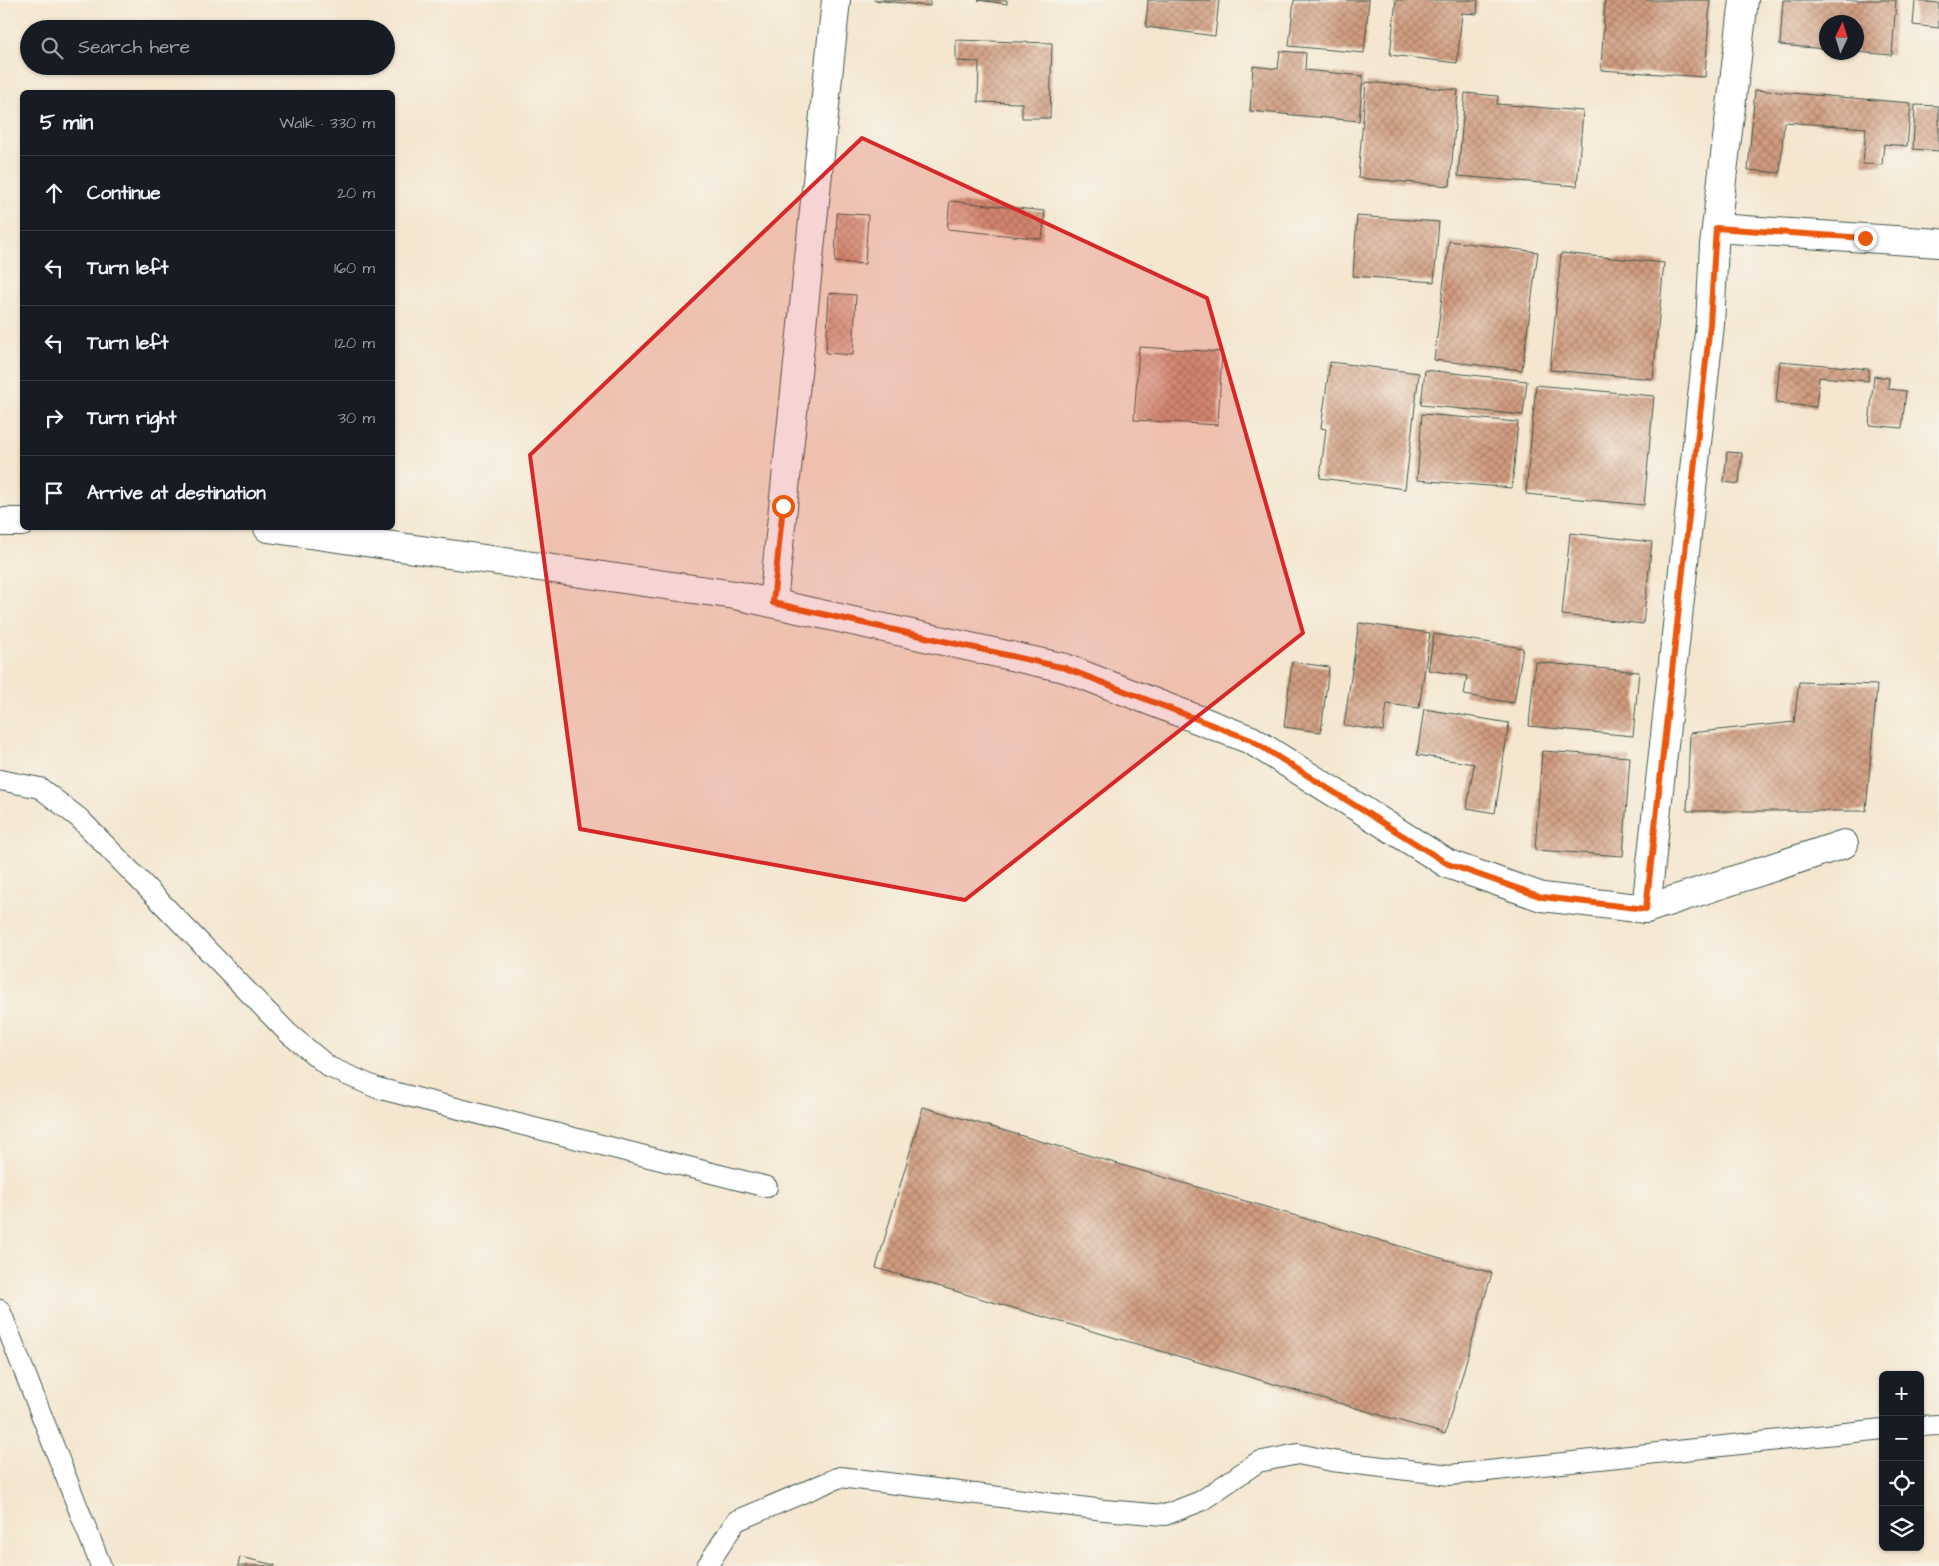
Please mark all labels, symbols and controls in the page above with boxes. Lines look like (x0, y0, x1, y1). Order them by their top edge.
north arrow (1819, 15, 1864, 60)
search box (20, 20, 395, 75)
icon: search (38, 34, 66, 62)
text: Search here (78, 34, 190, 61)
text: 5 min (40, 108, 93, 137)
text: Walk · 330 m (279, 112, 375, 134)
icon: ahead (40, 179, 68, 207)
text: Continue (87, 180, 161, 207)
text: 20 m (337, 182, 375, 204)
route end (1854, 227, 1877, 250)
icon: left (40, 254, 68, 282)
text: Turn left (87, 255, 168, 282)
text: 160 m (334, 257, 375, 279)
icon: left (40, 329, 68, 357)
text: Turn left (87, 330, 168, 357)
text: 120 m (335, 332, 375, 354)
icon: right (40, 404, 68, 432)
text: Turn right (87, 405, 176, 432)
text: 30 m (338, 407, 375, 429)
icon: arrive (40, 479, 68, 507)
text: Arrive at destination (87, 480, 266, 507)
route start (772, 495, 795, 518)
map controls (1879, 1371, 1924, 1551)
button: + (1879, 1371, 1924, 1416)
button: − (1879, 1416, 1924, 1461)
button: locate (1879, 1461, 1924, 1506)
button: layers (1879, 1506, 1924, 1551)

